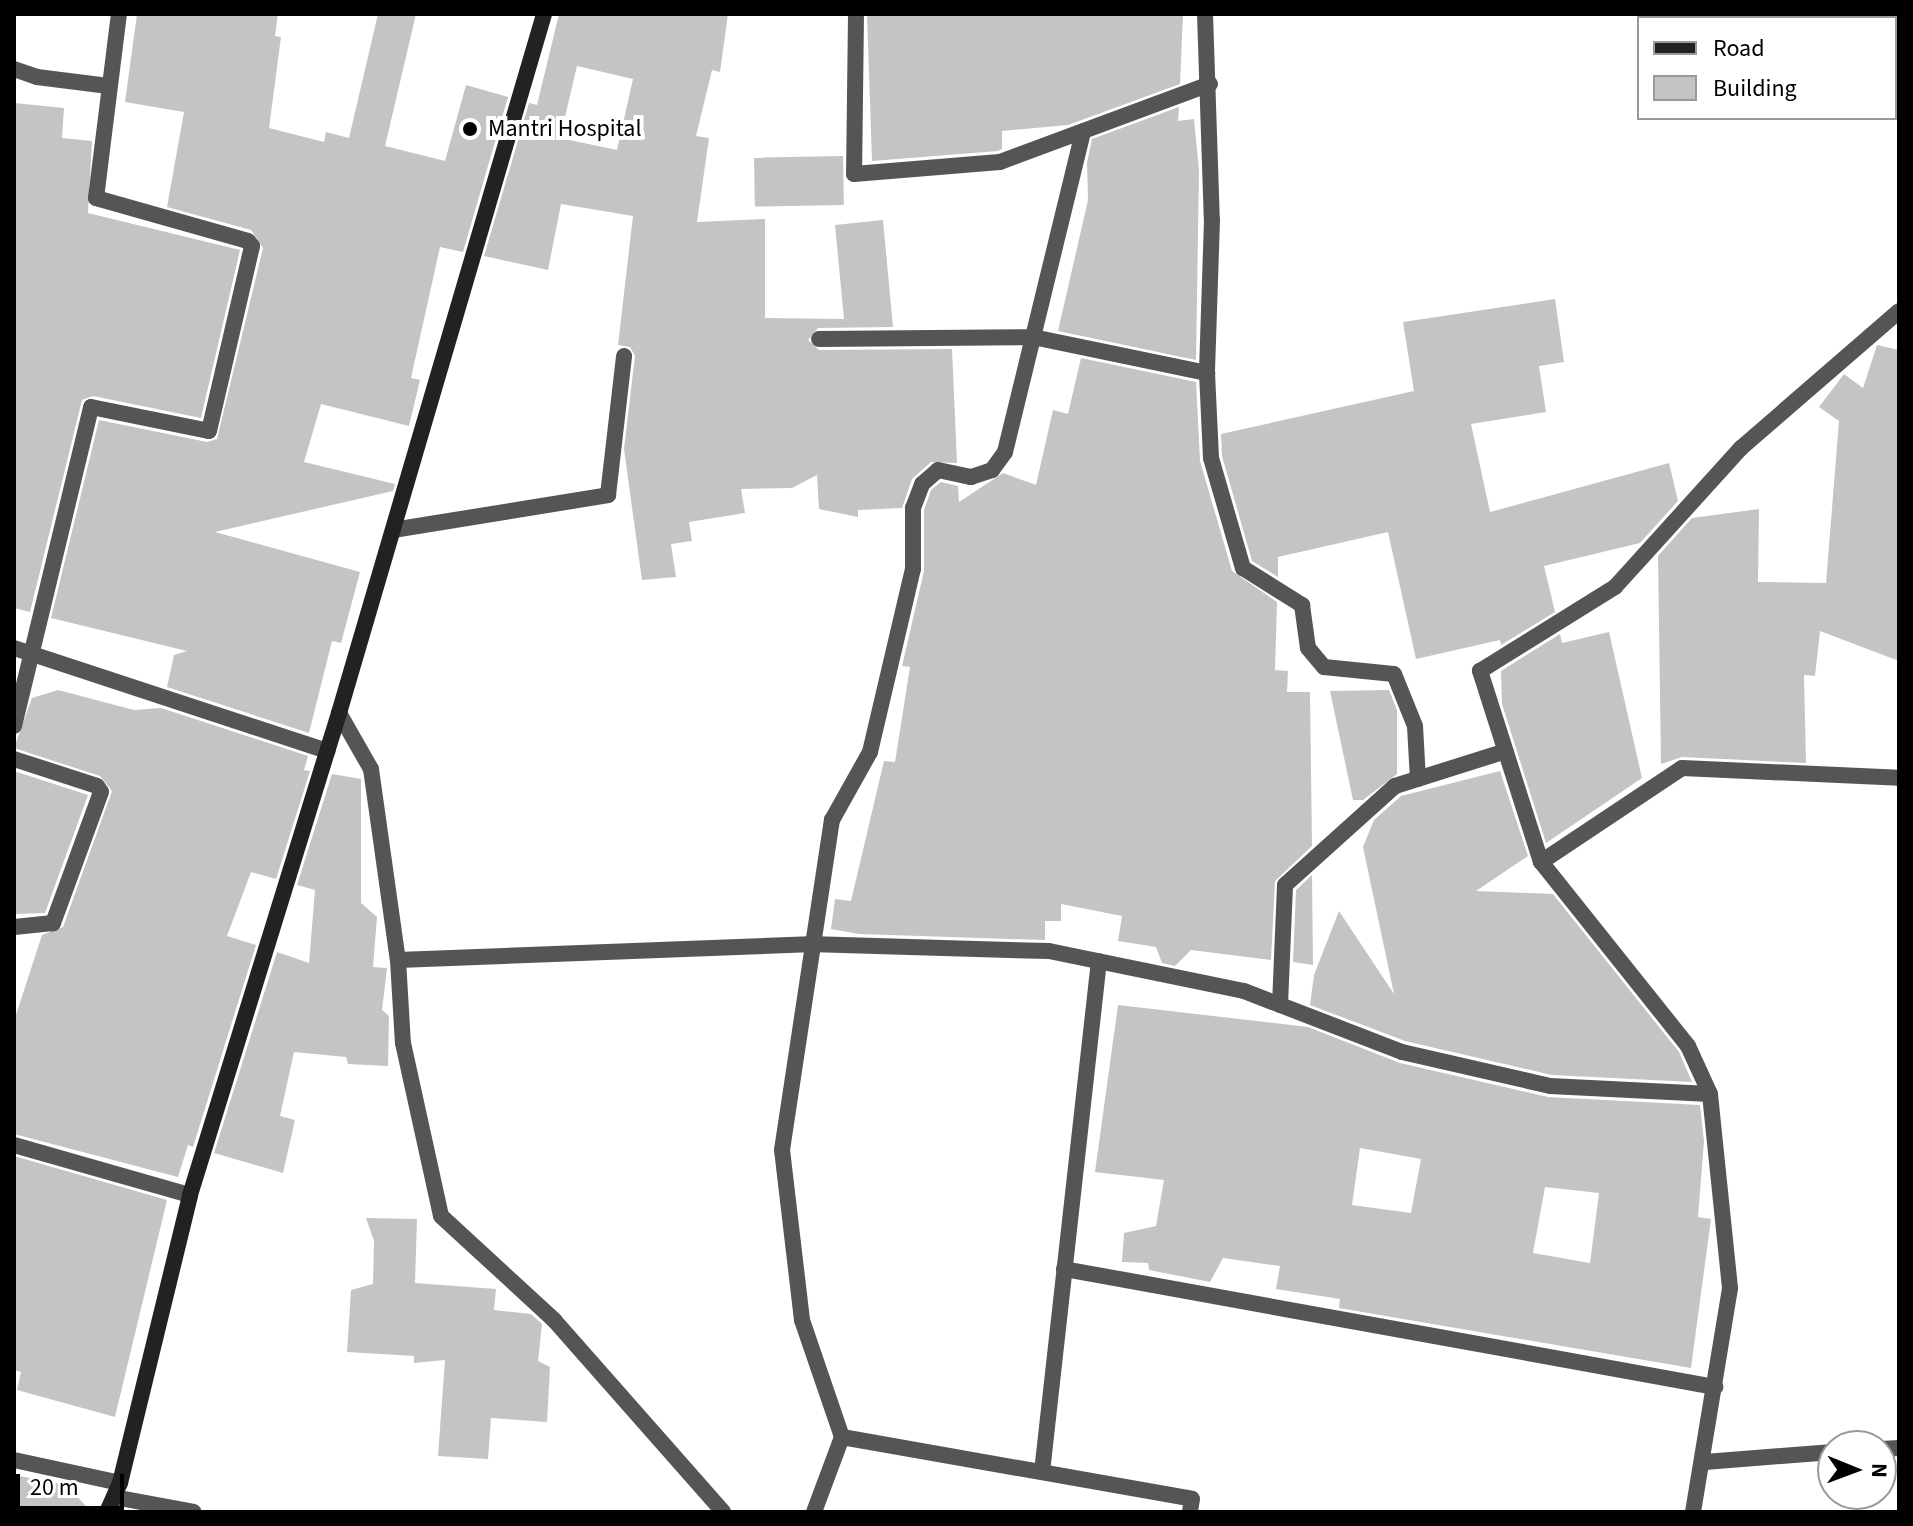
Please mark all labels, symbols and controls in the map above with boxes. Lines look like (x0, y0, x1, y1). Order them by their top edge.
legend (1637, 16, 1897, 120)
text: Road (1713, 31, 1765, 66)
text: Building (1713, 71, 1797, 106)
place label: Mantri Hospital (488, 115, 642, 143)
marker: Mantri Hospital (459, 118, 481, 140)
north arrow (1817, 1430, 1897, 1510)
scale bar (20, 1458, 128, 1508)
text: N (1863, 1463, 1895, 1478)
text: 20 m (30, 1470, 79, 1505)

